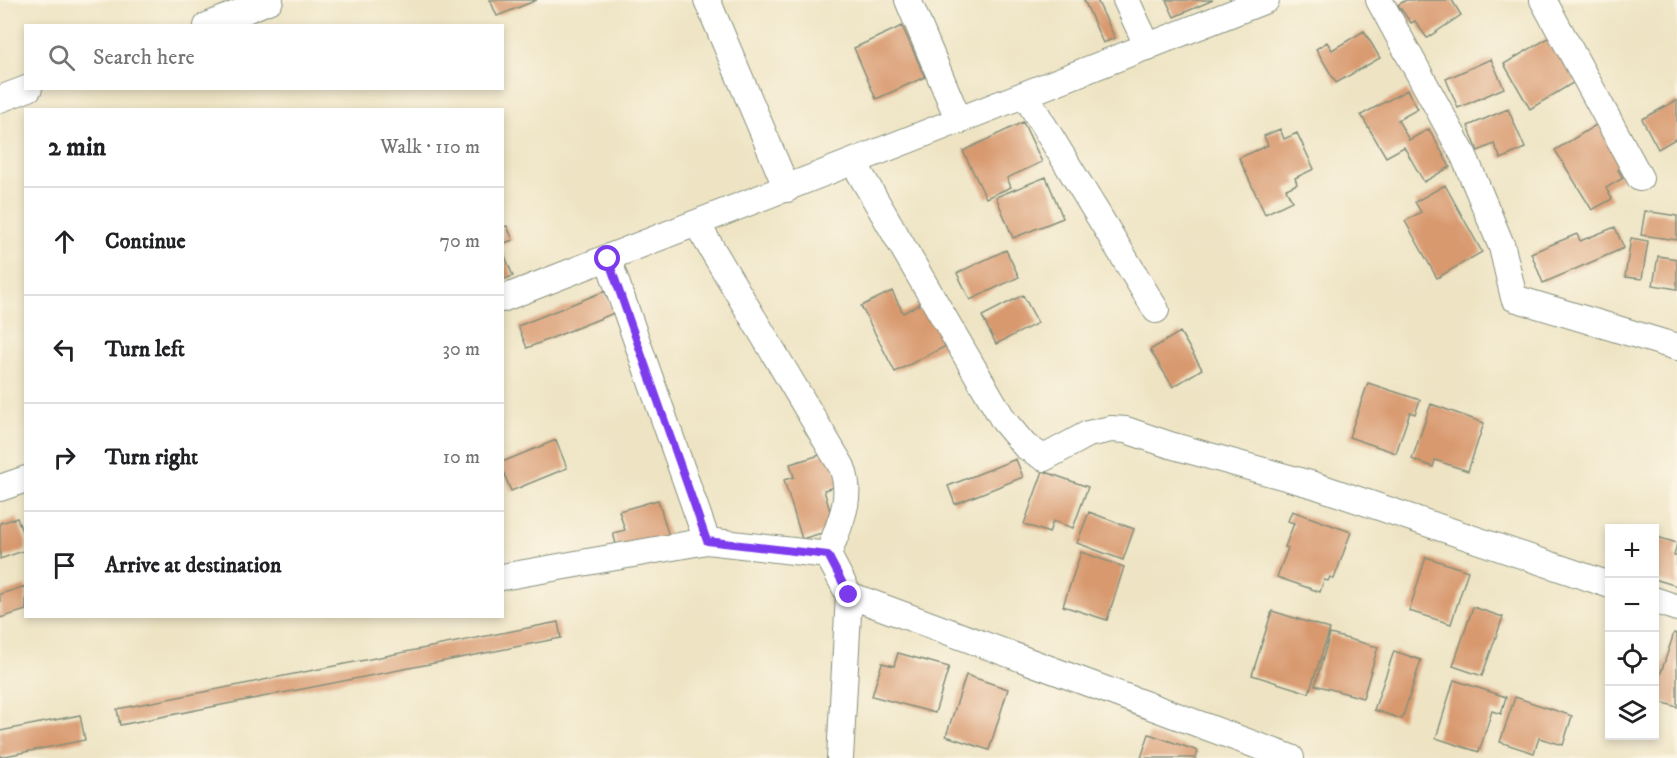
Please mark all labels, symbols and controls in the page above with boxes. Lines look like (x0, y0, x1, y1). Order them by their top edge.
search box (24, 24, 504, 90)
icon: search (45, 41, 78, 74)
text: Search here (93, 44, 195, 71)
text: 2 min (48, 131, 106, 164)
text: Walk · 110 m (380, 135, 480, 160)
icon: ahead (48, 225, 81, 258)
text: Continue (105, 228, 186, 255)
text: 70 m (439, 229, 480, 254)
route start (594, 245, 620, 271)
icon: left (48, 333, 81, 366)
text: Turn left (105, 336, 185, 363)
text: 30 m (442, 337, 480, 362)
icon: right (48, 441, 81, 474)
text: Turn right (105, 444, 198, 471)
text: 10 m (443, 445, 480, 470)
map controls (1605, 524, 1659, 740)
button: + (1605, 524, 1659, 578)
icon: arrive (48, 549, 81, 582)
text: Arrive at destination (105, 552, 282, 579)
button: − (1605, 578, 1659, 632)
route end (835, 581, 861, 607)
button: locate (1605, 632, 1659, 686)
button: layers (1605, 686, 1659, 740)

